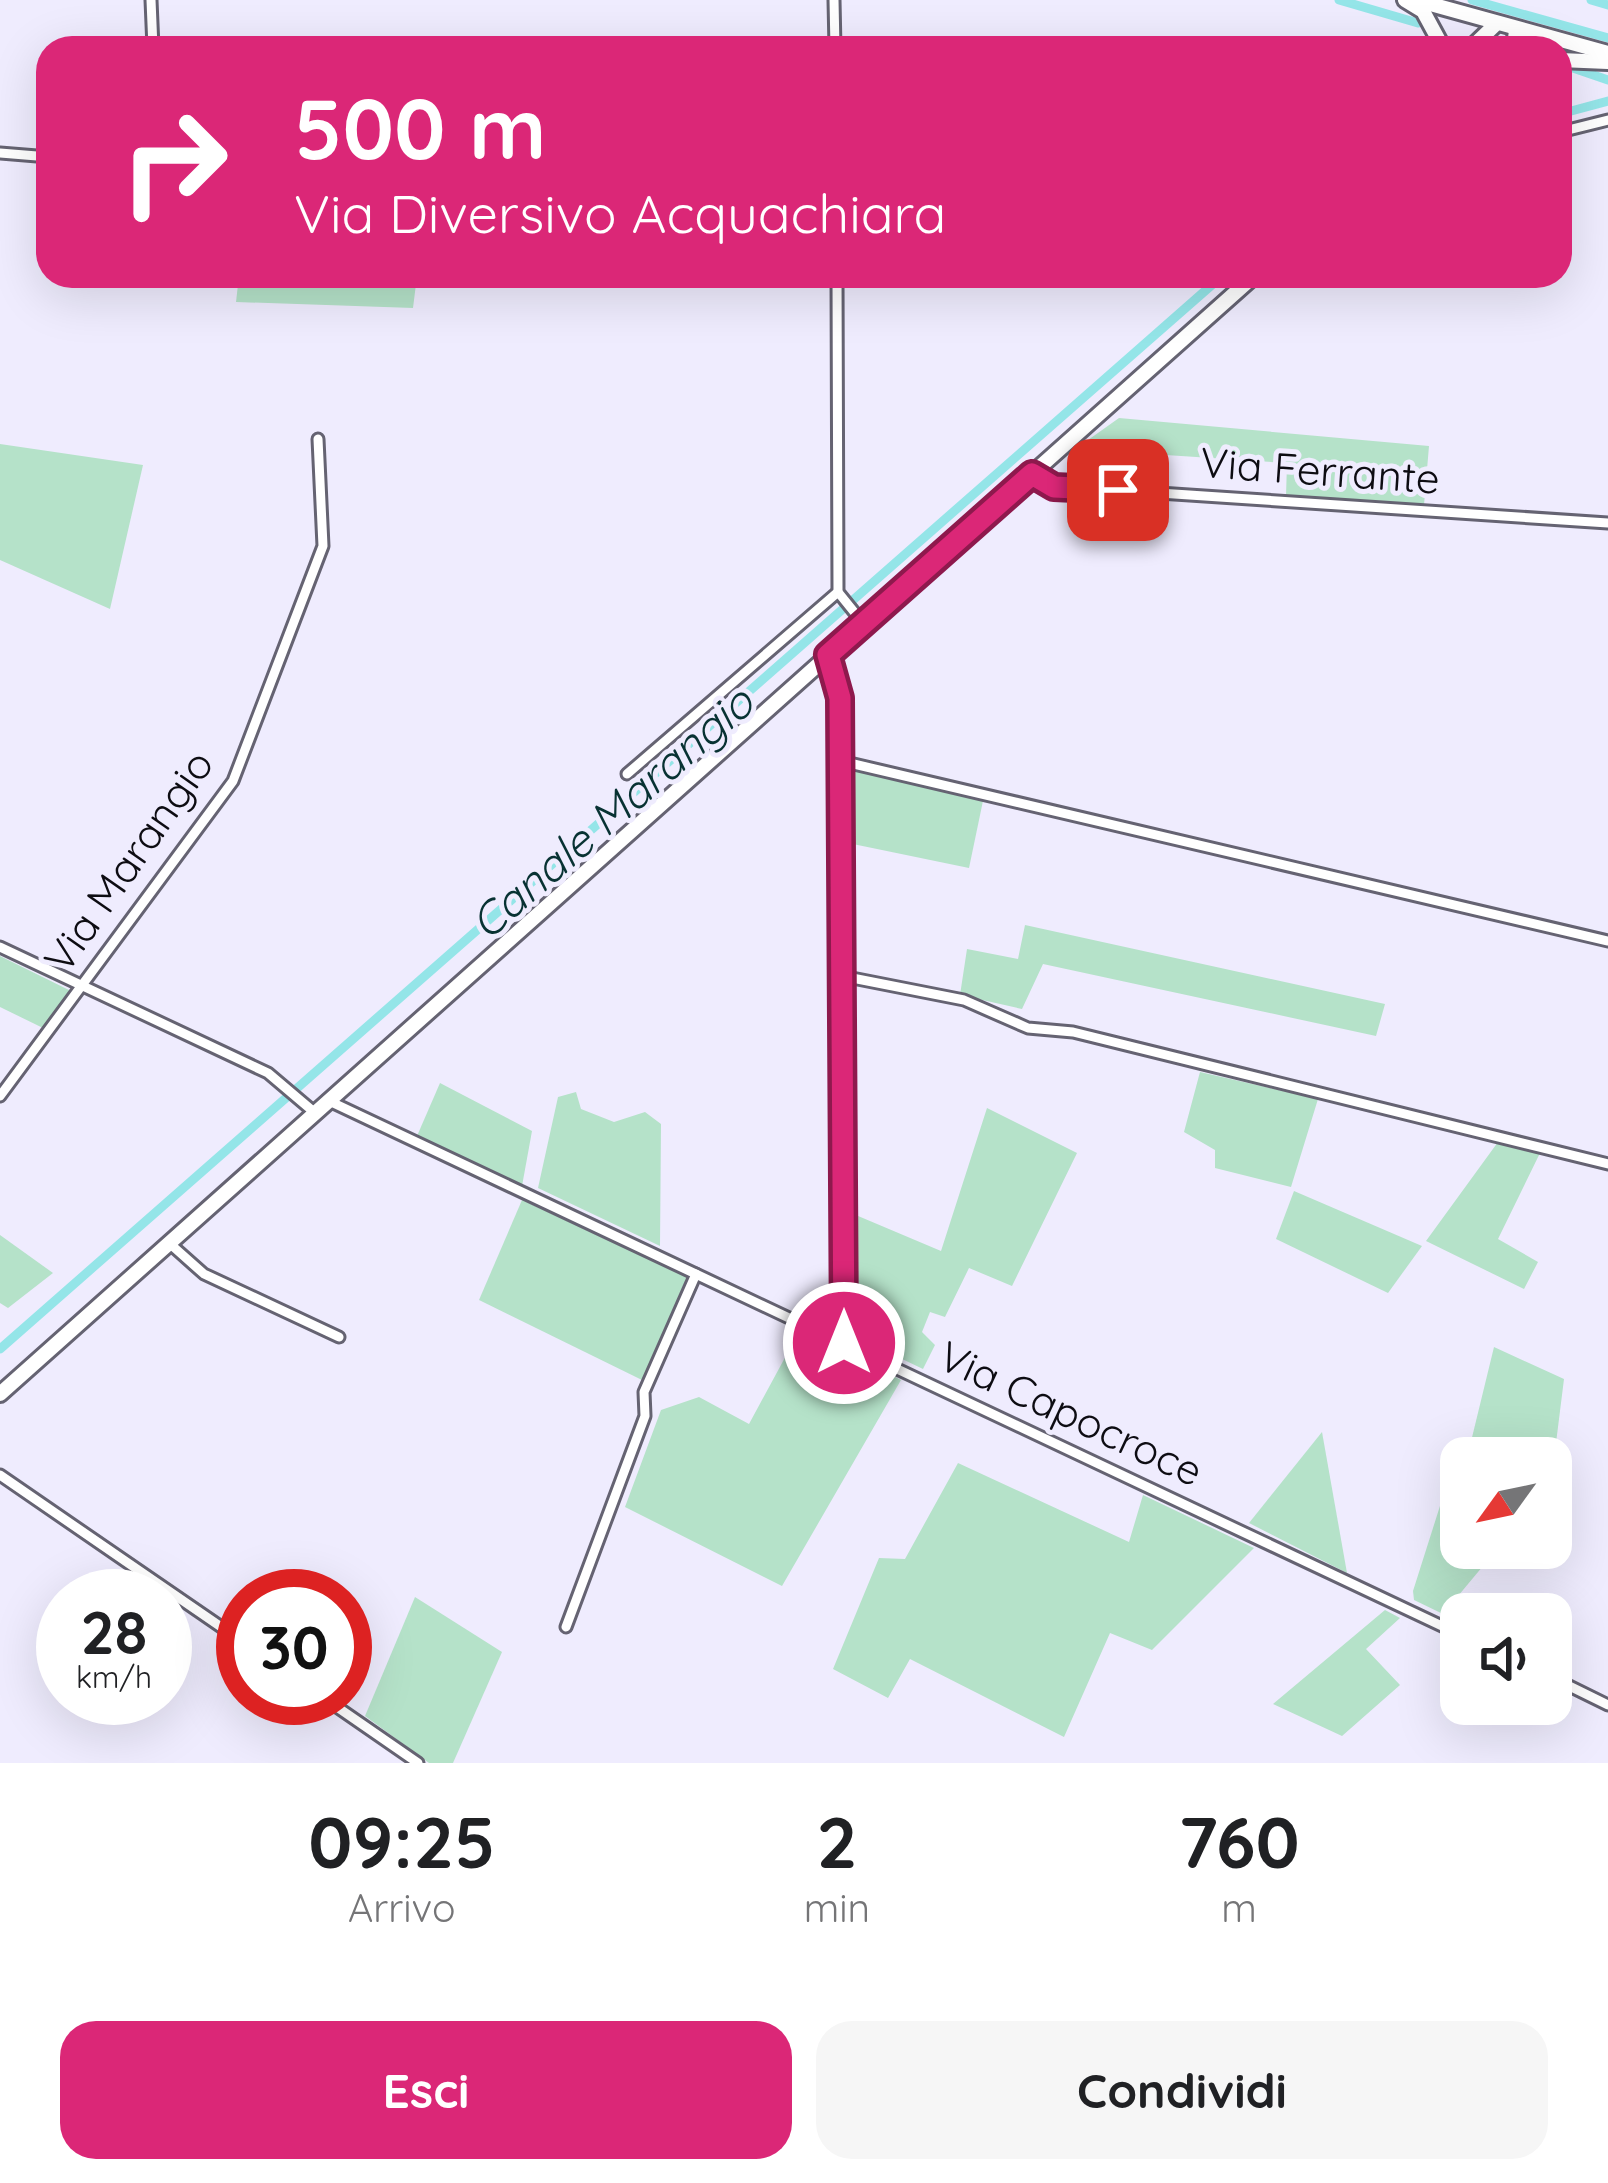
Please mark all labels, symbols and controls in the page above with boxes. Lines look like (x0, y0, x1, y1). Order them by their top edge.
text: 500 m (294, 75, 547, 180)
icon: right (96, 84, 252, 240)
text: Via Diversivo Acquachiara (294, 179, 946, 247)
street label: Via Ferrante (1198, 435, 1442, 505)
pin (1067, 439, 1169, 541)
icon: arrive (1085, 457, 1151, 523)
water label: Canale Marangio (458, 673, 765, 950)
street label: Via Marangio (32, 739, 224, 983)
position arrow (781, 1280, 907, 1406)
street label: Via Capocroce (930, 1329, 1212, 1497)
north arrow (1440, 1437, 1572, 1569)
map controls (1440, 1437, 1572, 1725)
speed limit sign: 30 (216, 1569, 372, 1725)
button: sound (1440, 1593, 1572, 1725)
text: 28 (80, 1594, 148, 1669)
text: km/h (76, 1658, 152, 1696)
text: 09:25 (308, 1796, 495, 1886)
text: 2 (816, 1796, 857, 1886)
text: 760 (1178, 1796, 1300, 1886)
text: Arrivo (348, 1883, 456, 1932)
text: min (804, 1883, 870, 1932)
text: m (1221, 1883, 1257, 1932)
button: Esci (60, 2021, 792, 2159)
button: Condividi (816, 2021, 1548, 2159)

